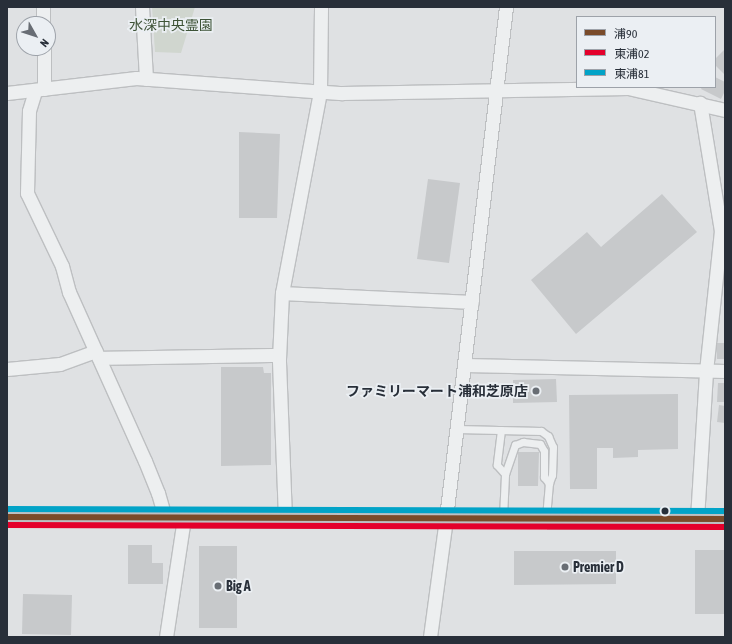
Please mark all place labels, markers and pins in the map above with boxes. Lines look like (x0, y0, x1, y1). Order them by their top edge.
place label: ファミリーマート浦和芝原店 (346, 383, 528, 399)
marker: ファミリーマート浦和芝原店 (531, 386, 541, 396)
unlabelled marker (660, 506, 670, 516)
place label: Premier D (573, 559, 624, 575)
marker: Premier D (560, 562, 570, 572)
place label: Big A (226, 578, 251, 594)
marker: Big A (213, 581, 223, 591)

